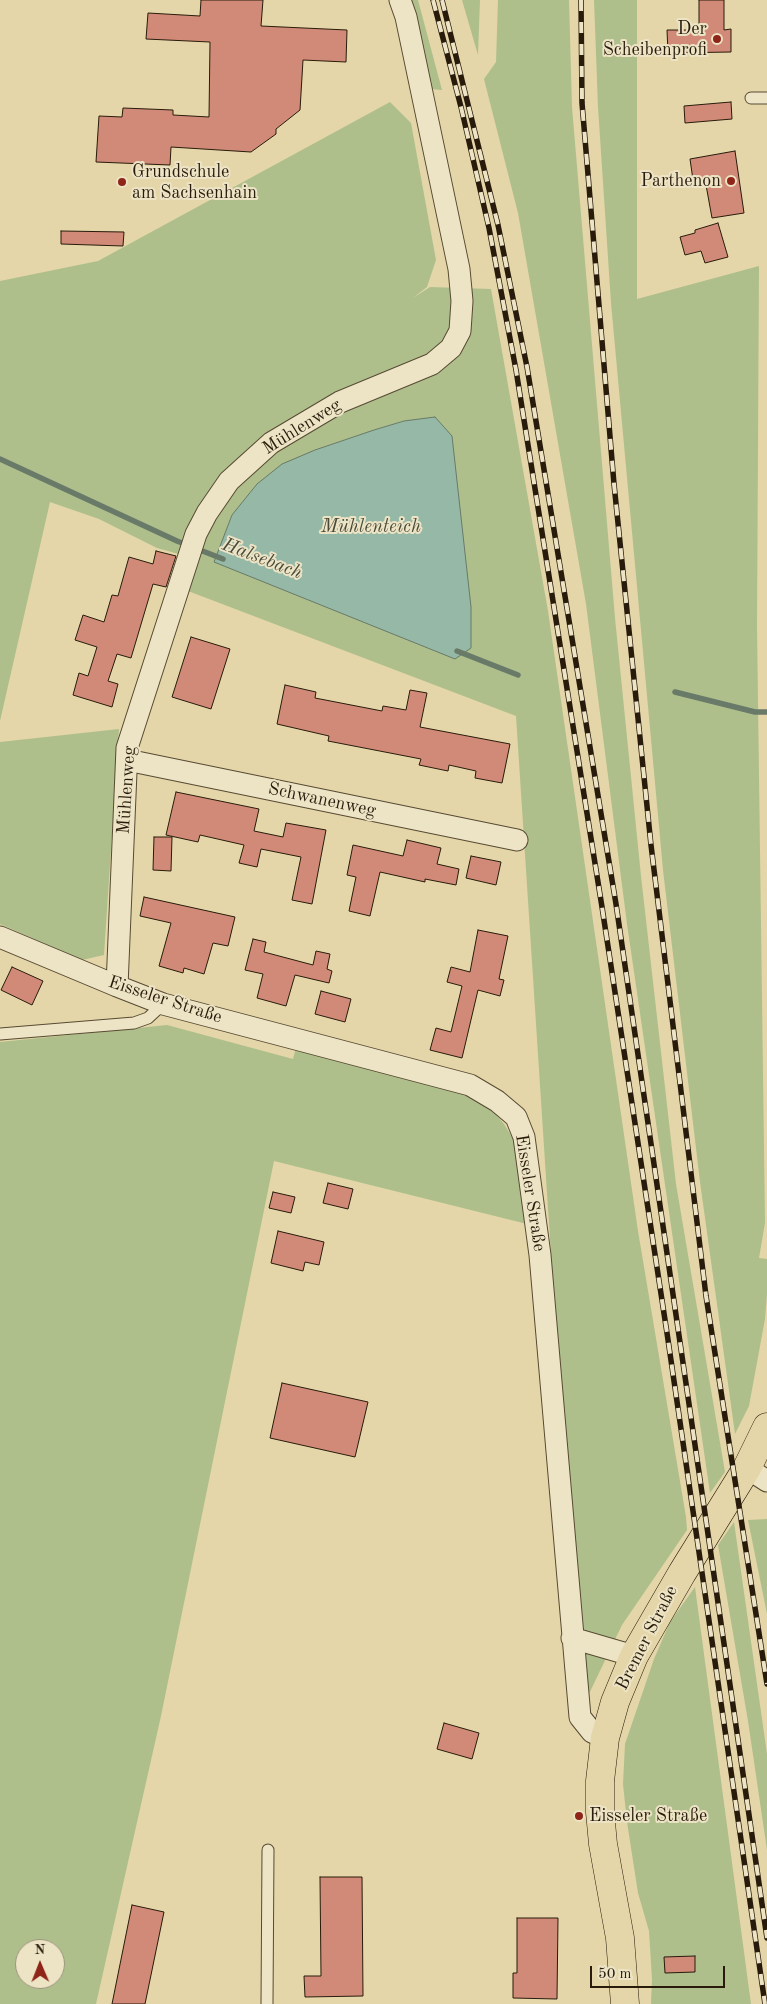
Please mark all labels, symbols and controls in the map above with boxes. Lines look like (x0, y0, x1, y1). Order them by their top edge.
place label: Der Scheibenprofi (603, 18, 707, 60)
marker: Der Scheibenprofi (711, 33, 723, 45)
place label: Grundschule am Sachsenhain (132, 161, 257, 203)
place label: Parthenon (641, 170, 721, 192)
marker: Parthenon (725, 175, 737, 187)
marker: Grundschule am Sachsenhain (116, 176, 128, 188)
street label: Mühlenweg (259, 394, 345, 460)
water label: Mühlenteich (321, 516, 421, 538)
water label: Halsebach (219, 533, 305, 585)
street label: Mühlenweg (113, 745, 141, 835)
street label: Schwanenweg (266, 778, 378, 822)
street label: Eisseler Straße (105, 971, 225, 1029)
street label: Eisseler Straße (510, 1133, 550, 1253)
street label: Bremer Straße (611, 1582, 683, 1694)
place label: Eisseler Straße (589, 1805, 707, 1827)
marker: Eisseler Straße (573, 1810, 585, 1822)
north arrow (15, 1939, 65, 1989)
text: N (34, 1943, 45, 1957)
scale bar (592, 1956, 727, 1988)
text: 50 m (598, 1967, 632, 1982)

